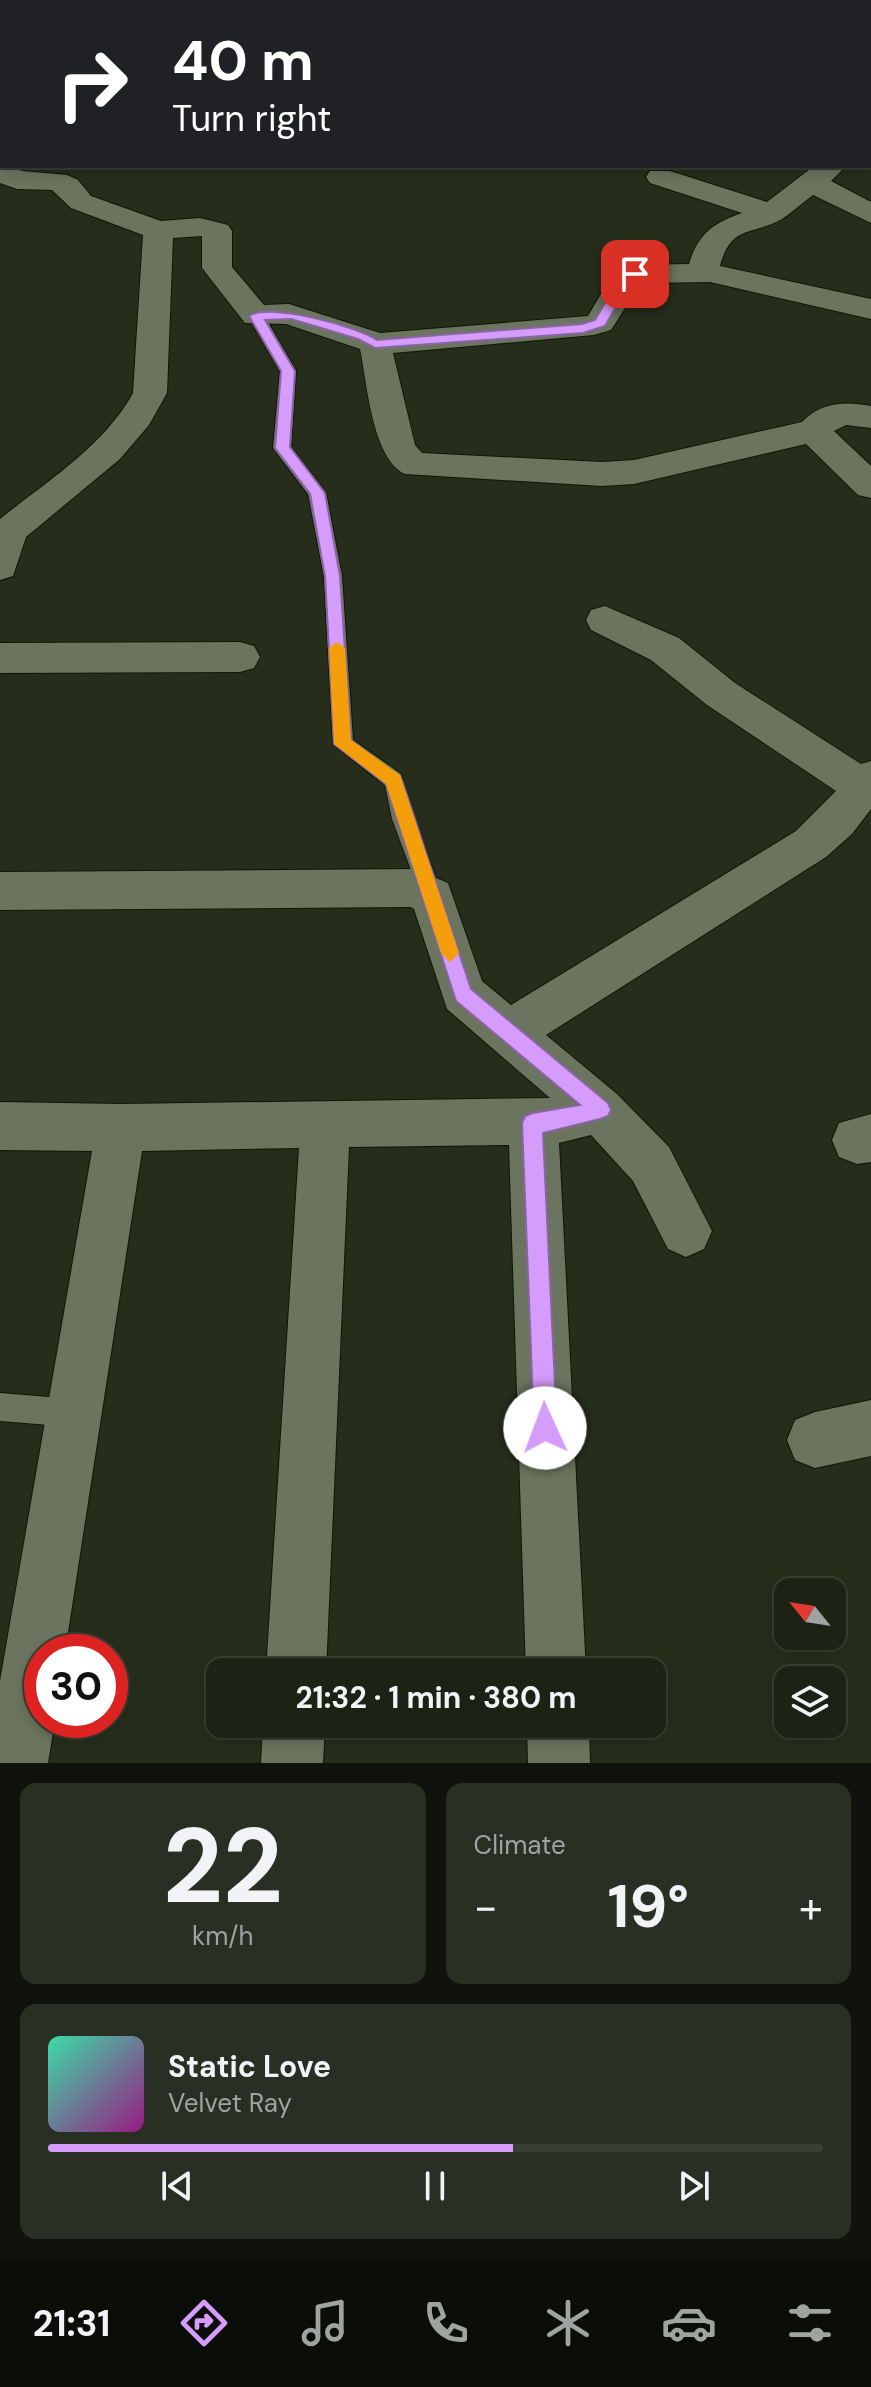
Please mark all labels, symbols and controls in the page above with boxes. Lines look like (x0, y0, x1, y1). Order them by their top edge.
text: 40 m (172, 24, 314, 97)
icon: right (40, 32, 144, 136)
text: Turn right (172, 95, 331, 142)
pin (601, 240, 669, 308)
icon: arrive (613, 252, 657, 296)
position arrow (503, 1386, 587, 1470)
north arrow (774, 1578, 846, 1650)
map controls (774, 1578, 846, 1738)
speed limit sign: 30 (24, 1634, 128, 1738)
button: layers (774, 1666, 846, 1738)
text: 21:32 · 1 min · 380 m (296, 1678, 576, 1717)
text: 22 (163, 1799, 283, 1934)
text: Climate (474, 1828, 566, 1862)
text: 19° (607, 1867, 689, 1946)
text: − (474, 1878, 498, 1936)
text: + (799, 1878, 823, 1936)
text: km/h (192, 1919, 253, 1953)
text: Static Love (168, 2047, 331, 2086)
text: Velvet Ray (168, 2086, 292, 2120)
icon: previous (155, 2164, 199, 2208)
icon: pause (413, 2164, 457, 2208)
icon: next (672, 2164, 716, 2208)
icon: directions (176, 2295, 232, 2351)
icon: music (297, 2295, 353, 2351)
icon: phone (418, 2295, 474, 2351)
icon: climate (540, 2295, 596, 2351)
icon: car (661, 2295, 717, 2351)
icon: filters (782, 2295, 838, 2351)
text: 21:31 (33, 2300, 110, 2347)

